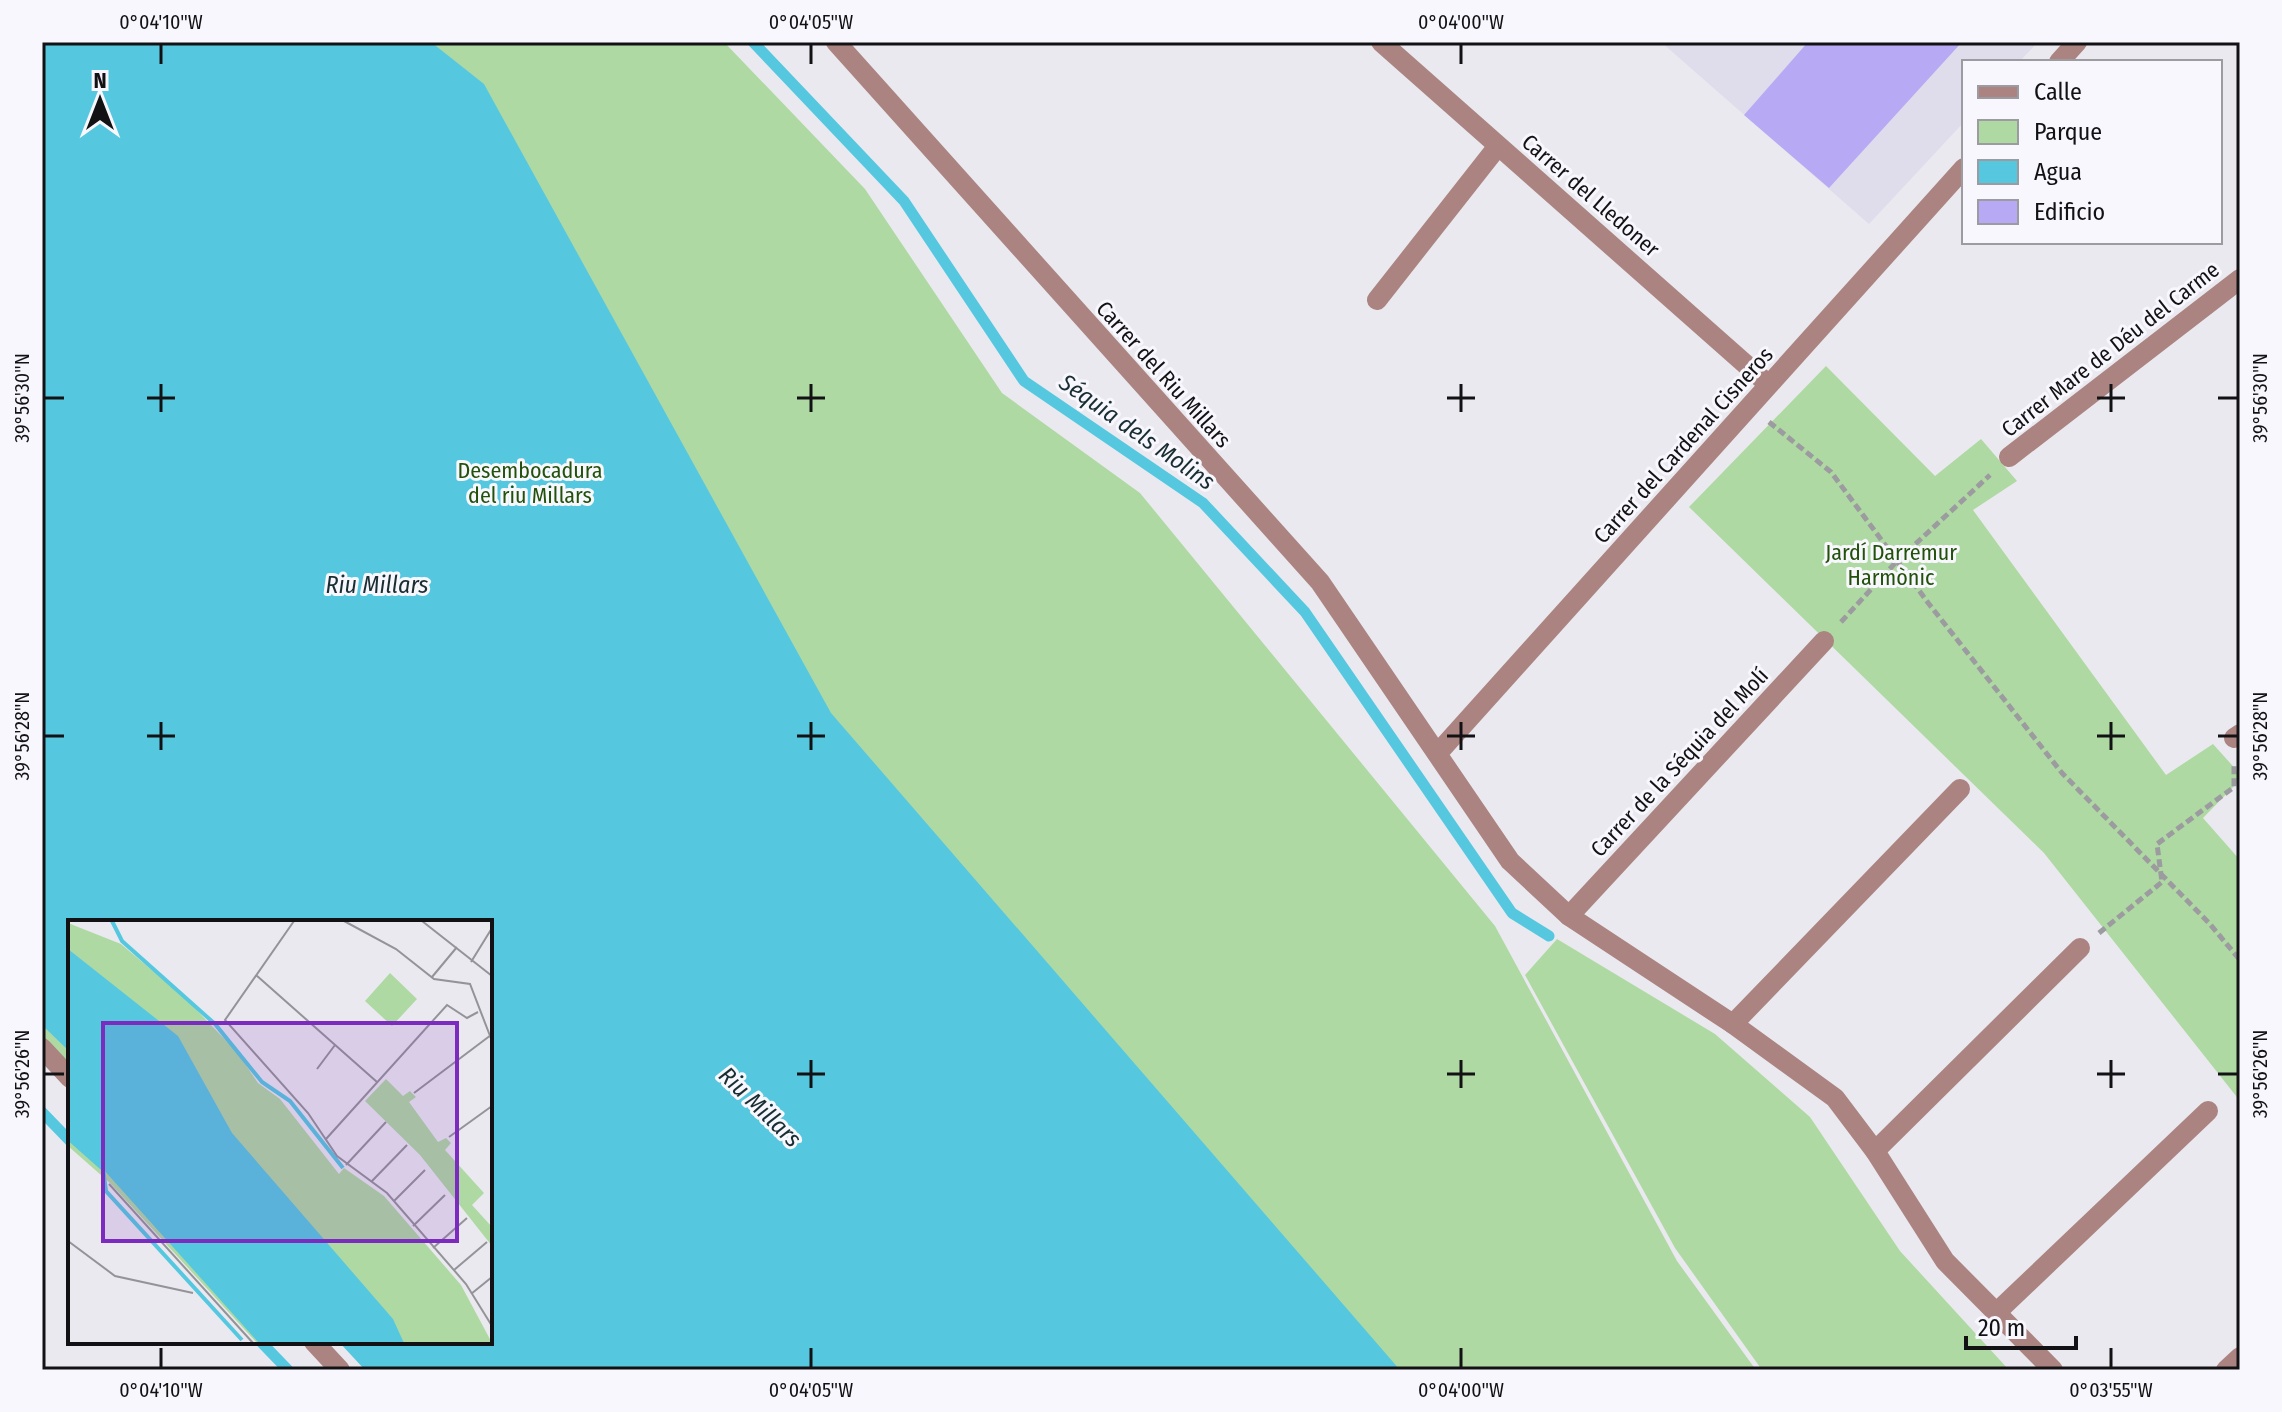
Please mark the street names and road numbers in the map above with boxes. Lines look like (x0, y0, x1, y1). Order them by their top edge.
street label: Carrer del Lledoner (1516, 128, 1665, 263)
street label: Carrer Mare de Déu del Carme (1996, 256, 2224, 443)
street label: Carrer del Riu Millars (1091, 295, 1237, 453)
street label: Carrer del Cardenal Cisneros (1588, 342, 1779, 549)
street label: Carrer de la Séquia del Molí (1585, 662, 1774, 862)

